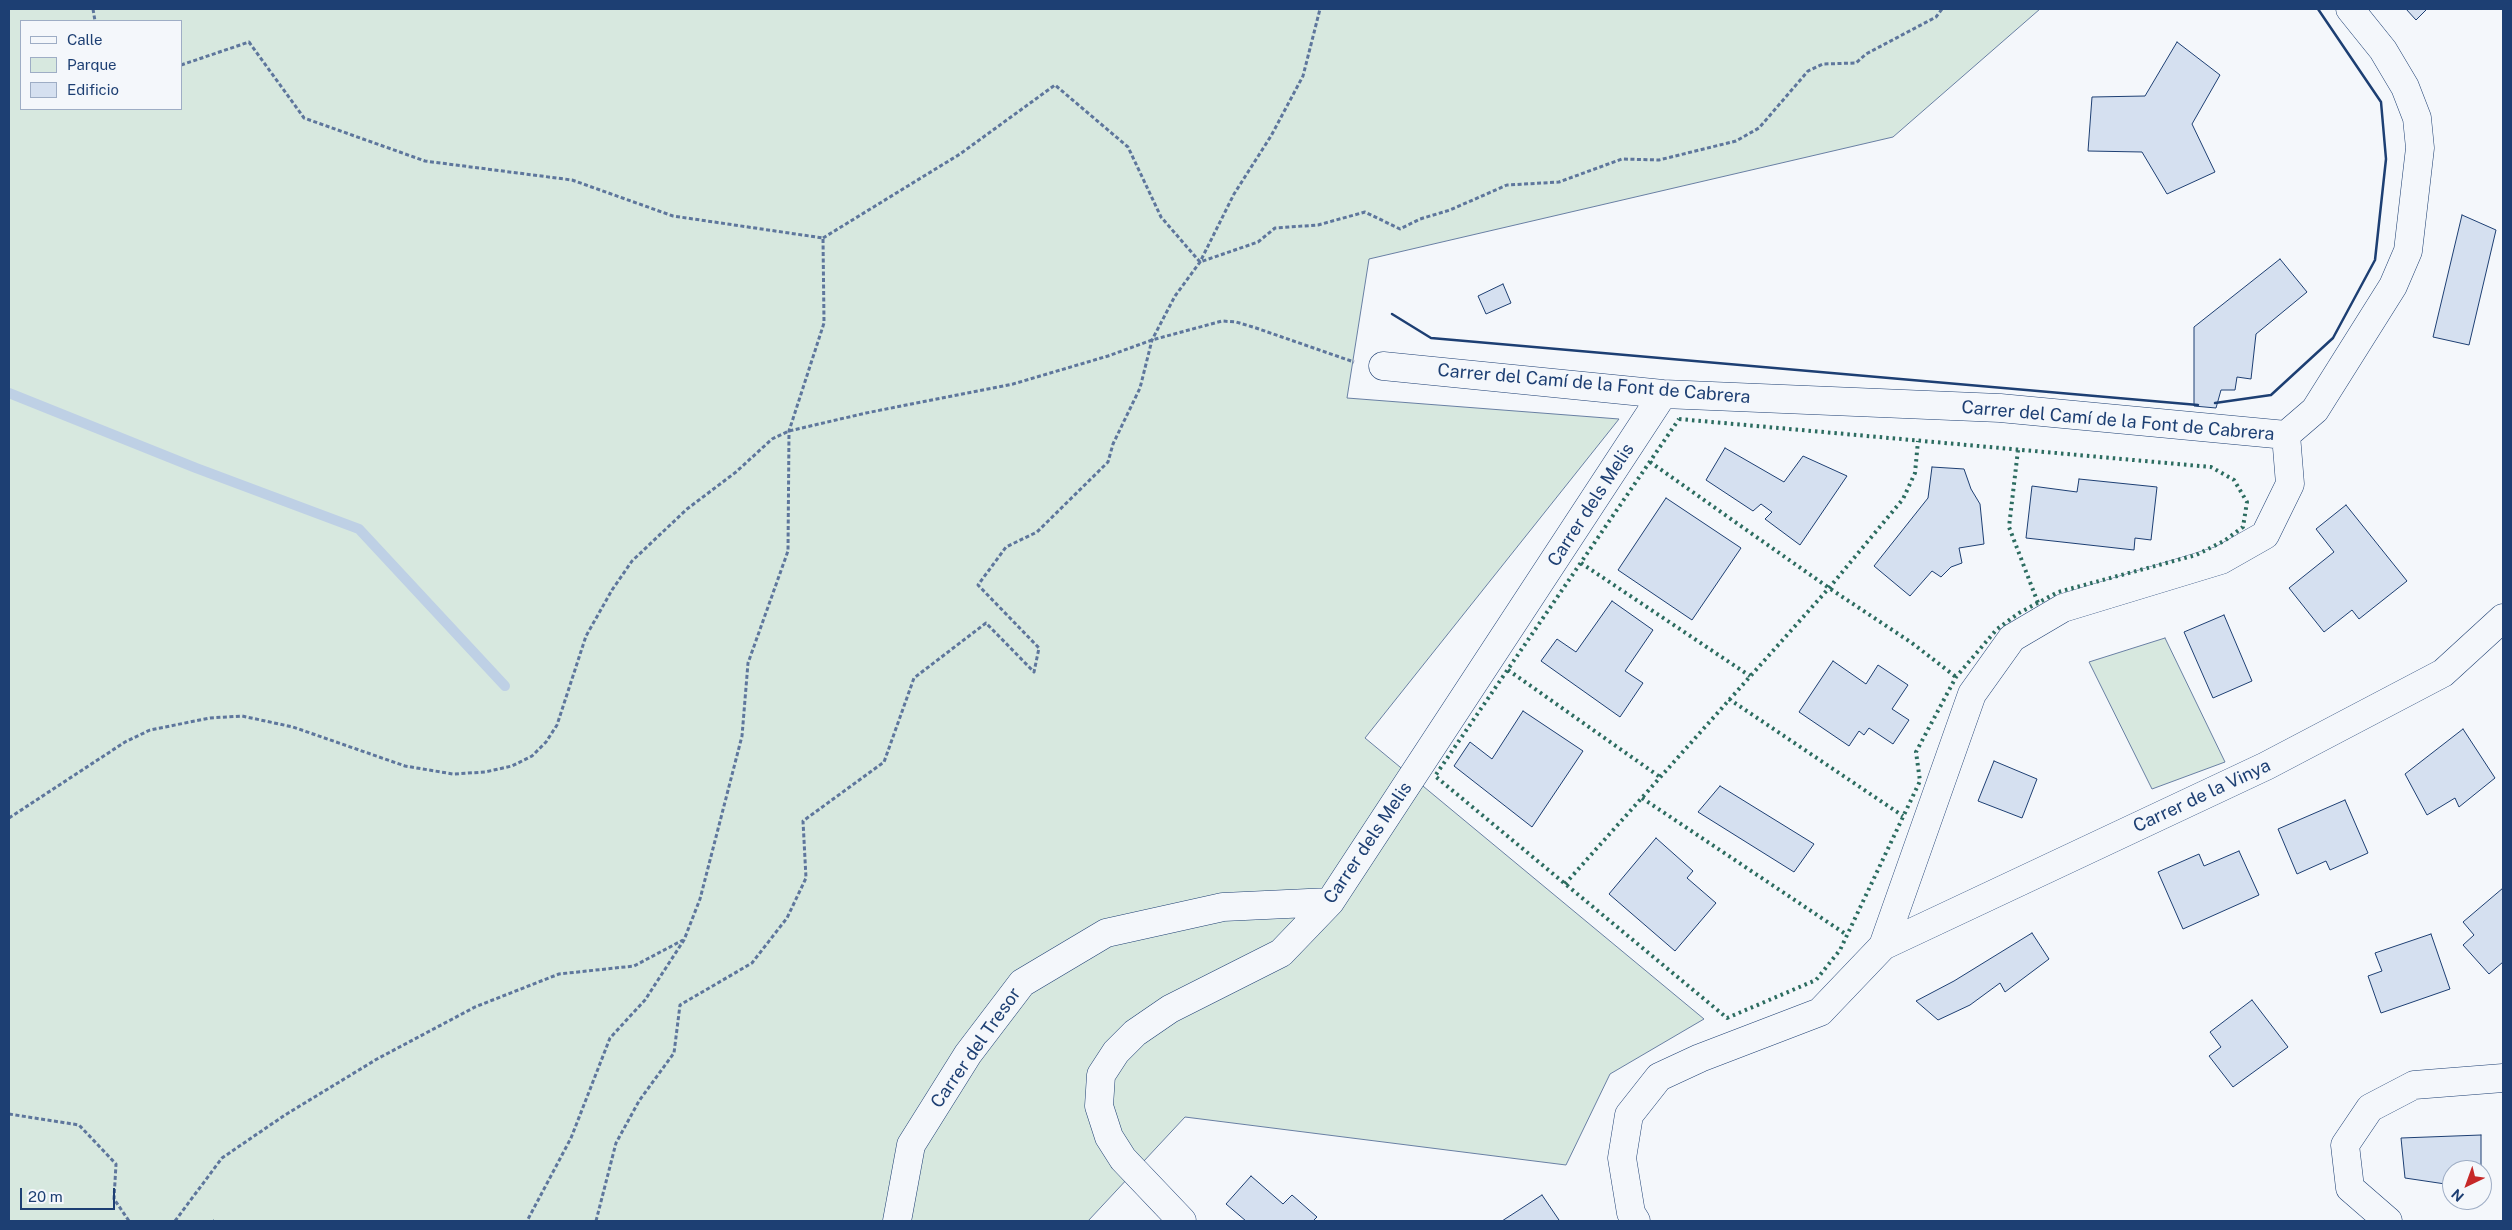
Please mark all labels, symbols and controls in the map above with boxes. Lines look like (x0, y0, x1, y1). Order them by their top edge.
legend (20, 20, 182, 110)
text: Calle (67, 31, 103, 48)
text: Parque (67, 56, 117, 73)
text: Edificio (67, 81, 119, 98)
street label: Carrer del Camí de la Font de Cabrera (1437, 360, 1751, 408)
street label: Carrer del Camí de la Font de Cabrera (1961, 397, 2275, 445)
street label: Carrer dels Melis (1543, 439, 1639, 571)
street label: Carrer de la Vinya (2130, 755, 2274, 837)
street label: Carrer dels Melis (1319, 778, 1417, 908)
street label: Carrer del Tresor (926, 984, 1026, 1112)
north arrow (2442, 1160, 2492, 1210)
scale bar (22, 1178, 118, 1210)
text: N (2448, 1186, 2467, 1205)
text: 20 m (28, 1188, 63, 1205)

